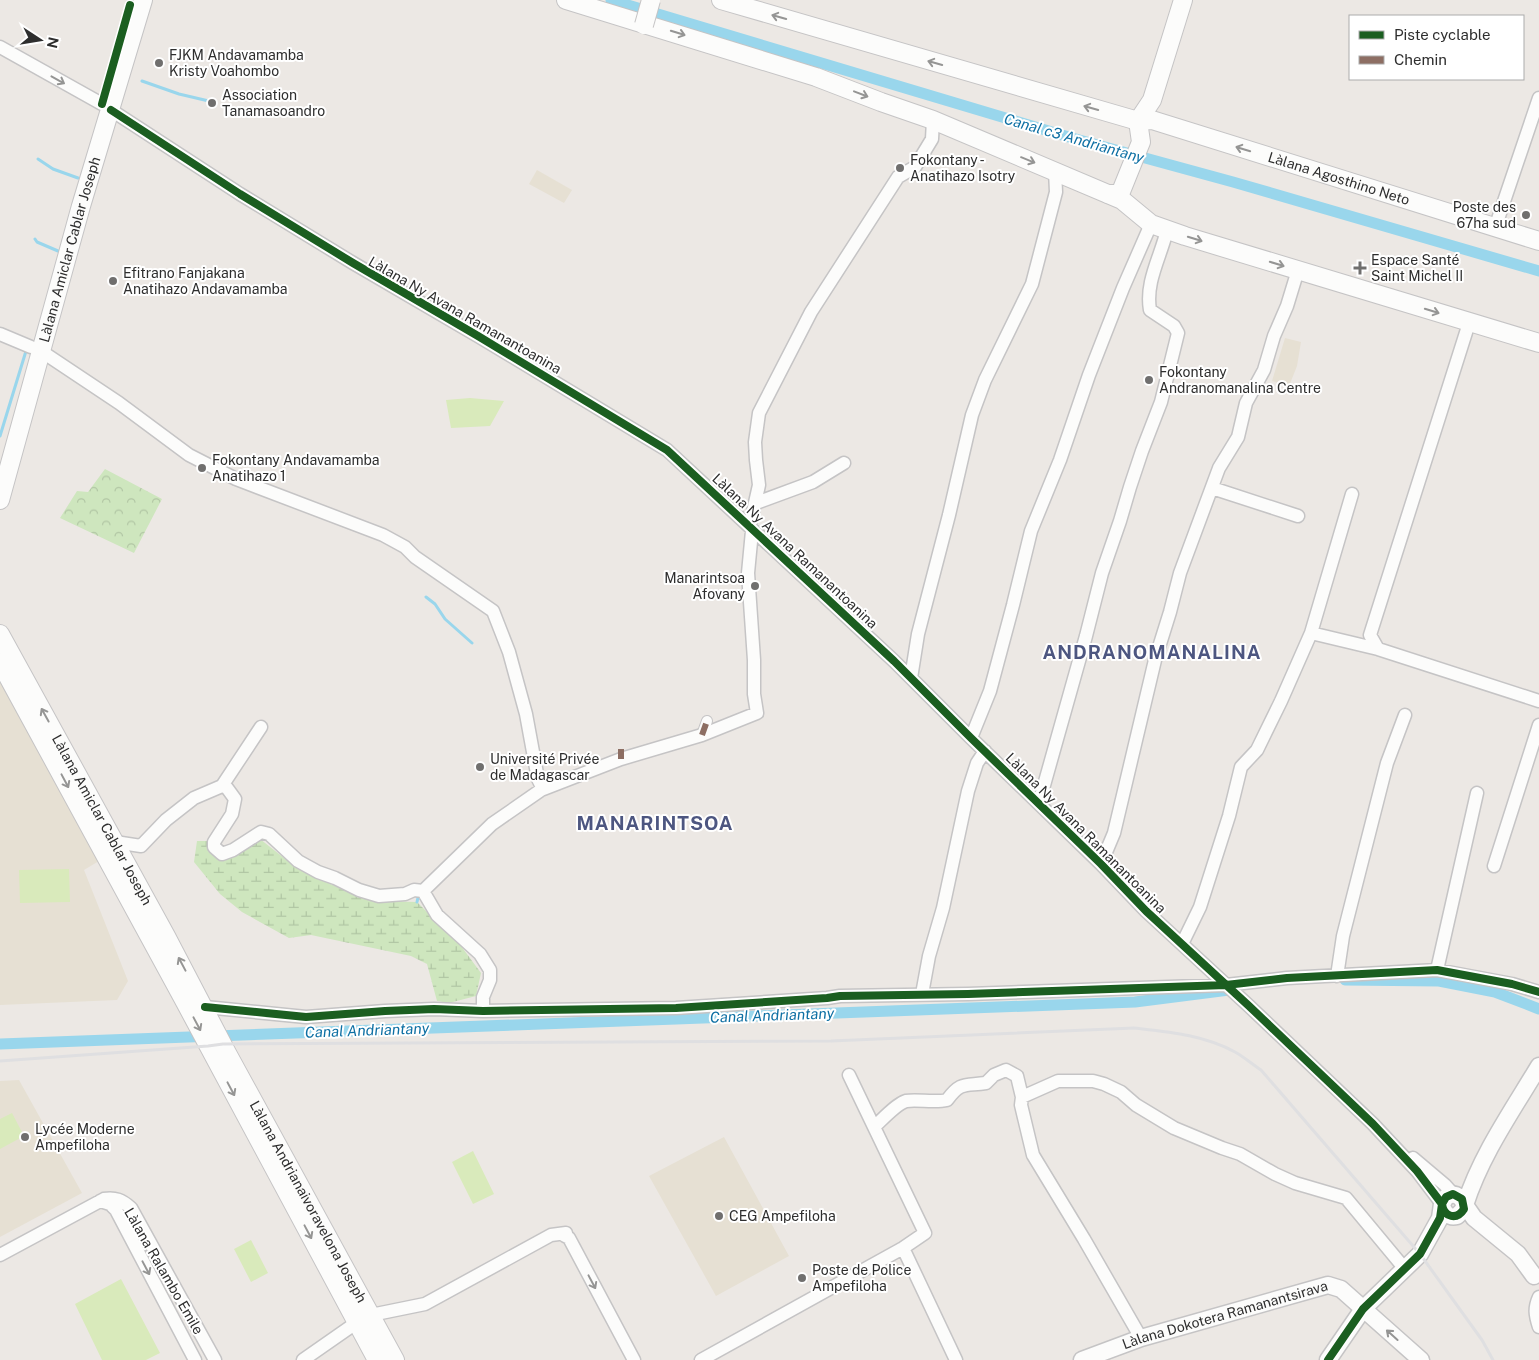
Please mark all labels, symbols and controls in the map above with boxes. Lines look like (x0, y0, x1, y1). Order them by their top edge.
one-way arrow (772, 12, 788, 22)
north arrow (15, 15, 65, 65)
legend (1349, 15, 1524, 80)
text: Piste cyclable (1394, 26, 1491, 43)
one-way arrow (670, 29, 686, 39)
text: N (44, 36, 62, 50)
place label: FJKM Andavamamba Kristy Voahombo (169, 47, 304, 79)
text: Chemin (1394, 51, 1447, 68)
marker: FJKM Andavamamba Kristy Voahombo (153, 57, 165, 69)
one-way arrow (927, 57, 943, 67)
one-way arrow (50, 75, 64, 85)
place label: Association Tanamasoandro (222, 87, 325, 119)
one-way arrow (853, 90, 868, 99)
marker: Association Tanamasoandro (206, 97, 218, 109)
one-way arrow (1084, 103, 1100, 112)
water label: Canal c3 Andriantany (1002, 110, 1146, 166)
one-way arrow (1236, 143, 1252, 153)
street label: Làlana Agosthino Neto (1266, 149, 1412, 208)
place label: Fokontany - Anatihazo Isotry (910, 152, 1016, 184)
street label: Làlana Amiclar Cablar Joseph (36, 155, 103, 344)
one-way arrow (1020, 156, 1035, 166)
marker: Fokontany - Anatihazo Isotry (894, 162, 906, 174)
place label: Poste des 67ha sud (1453, 199, 1516, 231)
marker: Poste des 67ha sud (1520, 209, 1532, 221)
one-way arrow (1186, 235, 1202, 245)
place label: Espace Santé Saint Michel II (1371, 252, 1463, 284)
street label: Làlana Ny Avana Ramanantoanina (366, 253, 564, 377)
one-way arrow (1268, 260, 1284, 270)
marker: Espace Santé Saint Michel II (1353, 261, 1367, 275)
place label: Efitrano Fanjakana Anatihazo Andavamamba (123, 265, 288, 297)
marker: Efitrano Fanjakana Anatihazo Andavamamba (107, 275, 119, 287)
one-way arrow (1424, 307, 1440, 317)
place label: Fokontany Andranomanalina Centre (1159, 364, 1321, 396)
marker: Fokontany Andranomanalina Centre (1143, 374, 1155, 386)
place label: Fokontany Andavamamba Anatihazo 1 (212, 452, 380, 484)
marker: Fokontany Andavamamba Anatihazo 1 (196, 462, 208, 474)
street label: Làlana Ny Avana Ramanantoanina (709, 470, 881, 632)
place label: Manarintsoa Afovany (664, 570, 746, 602)
marker: Manarintsoa Afovany (749, 580, 761, 592)
district label: ANDRANOMANALINA (1042, 641, 1262, 663)
one-way arrow (39, 708, 49, 722)
street label: Làlana Amiclar Cablar Joseph (49, 732, 155, 908)
street label: Làlana Ny Avana Ramanantoanina (1003, 750, 1169, 916)
place label: Université Privée de Madagascar (490, 751, 599, 783)
marker: Université Privée de Madagascar (474, 761, 486, 773)
one-way arrow (60, 774, 70, 789)
district label: MANARINTSOA (576, 812, 734, 834)
one-way arrow (177, 957, 187, 972)
water label: Canal Andriantany (710, 1004, 835, 1026)
one-way arrow (193, 1016, 202, 1031)
water label: Canal Andriantany (305, 1019, 430, 1041)
one-way arrow (226, 1082, 236, 1097)
street label: Làlana Andrianaivoravelona Joseph (247, 1098, 370, 1305)
place label: Lycée Moderne Ampefiloha (35, 1121, 135, 1153)
marker: Lycée Moderne Ampefiloha (19, 1131, 31, 1143)
street label: Làlana Ralambo Emile (121, 1205, 207, 1337)
place label: CEG Ampefiloha (729, 1208, 836, 1224)
marker: CEG Ampefiloha (713, 1210, 725, 1222)
one-way arrow (303, 1225, 313, 1240)
one-way arrow (142, 1260, 151, 1275)
place label: Poste de Police Ampefiloha (812, 1262, 911, 1294)
marker: Poste de Police Ampefiloha (796, 1272, 808, 1284)
one-way arrow (588, 1274, 598, 1288)
street label: Làlana Dokotera Ramanantsirava (1120, 1278, 1329, 1352)
one-way arrow (1385, 1329, 1398, 1341)

